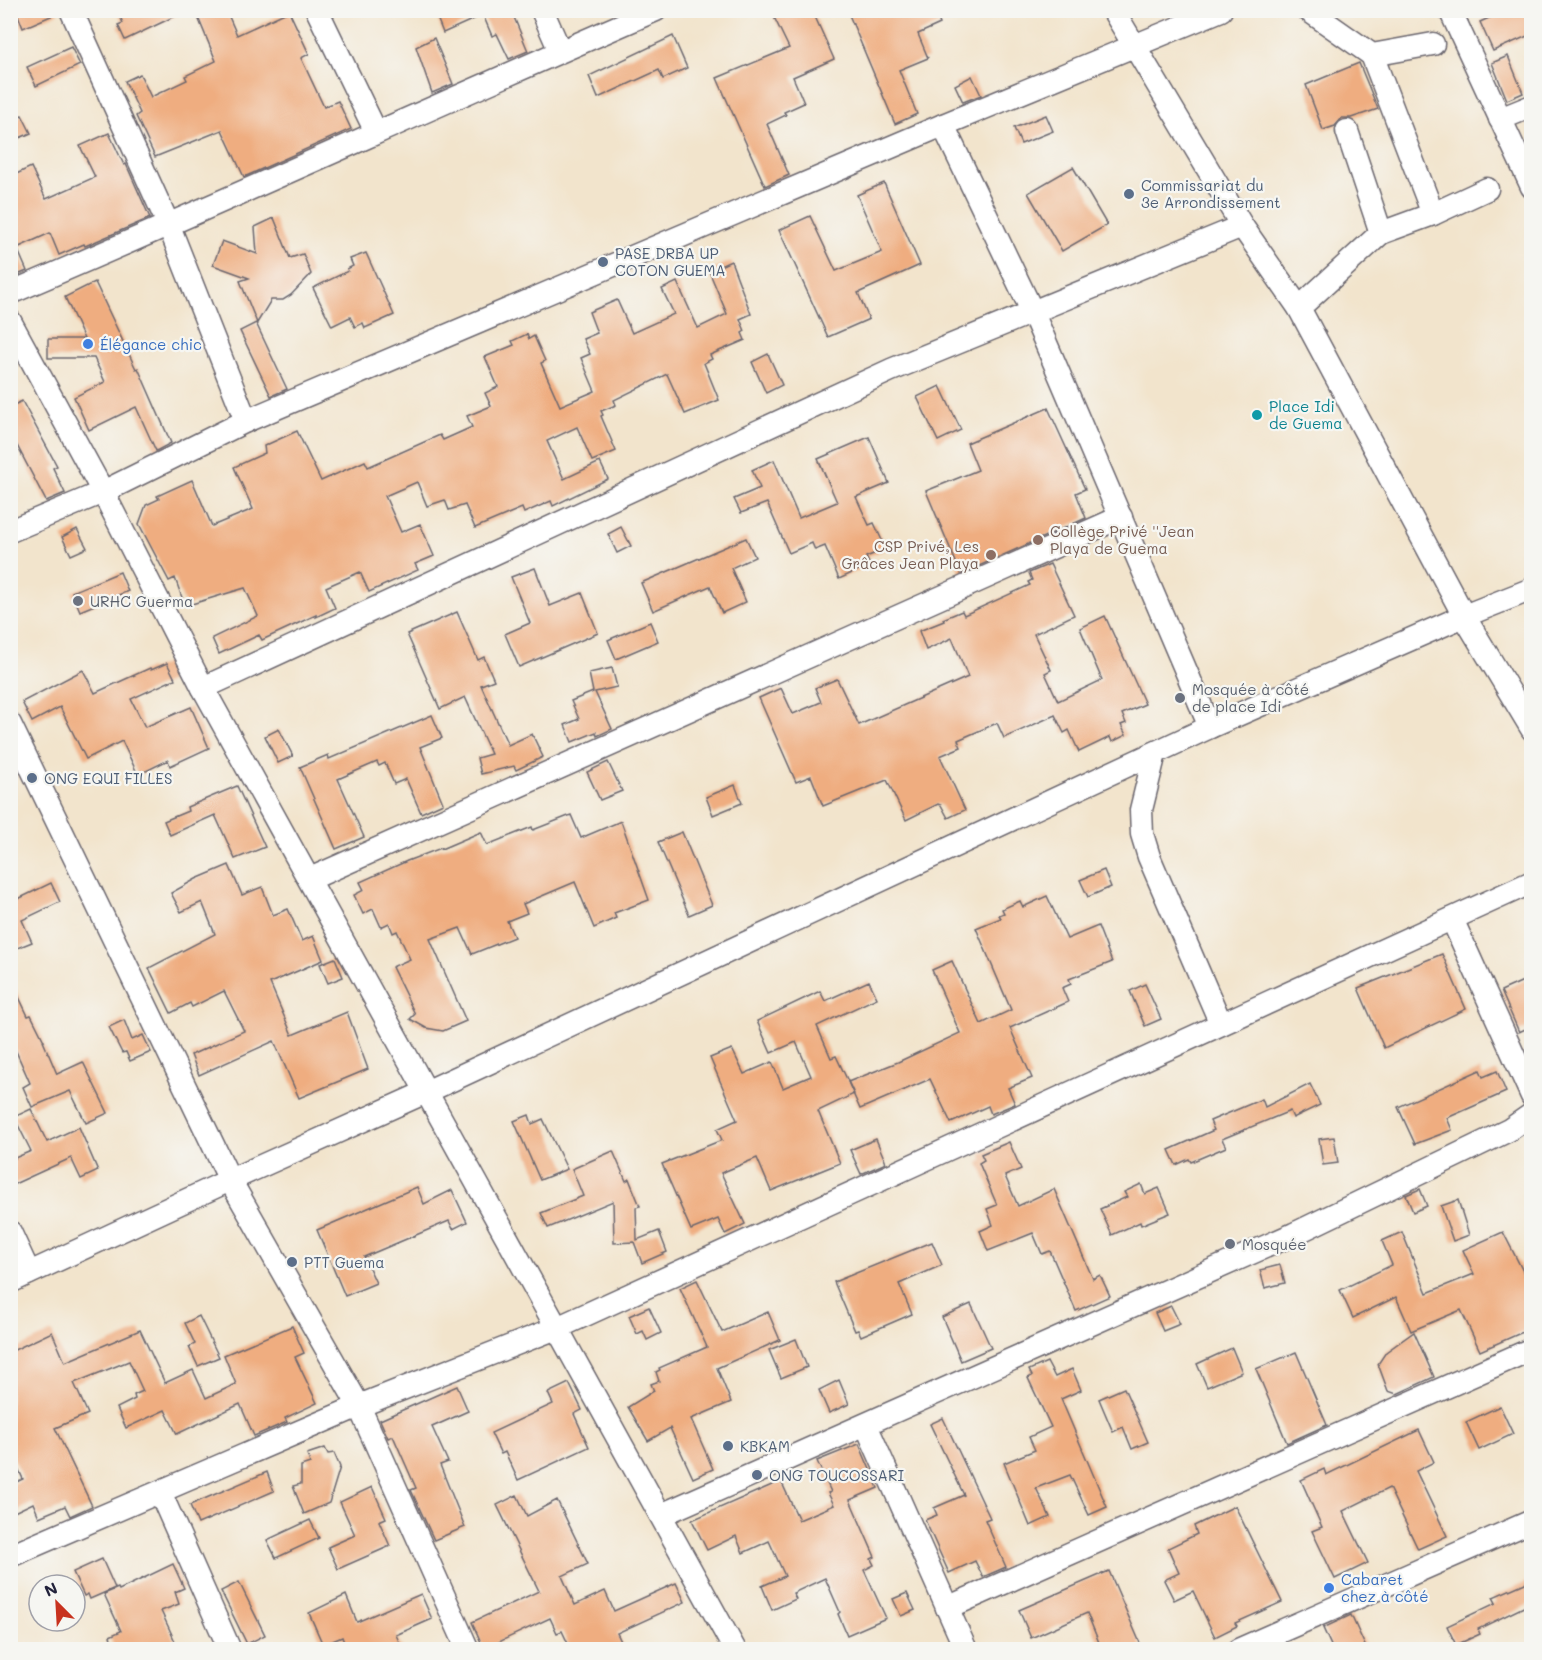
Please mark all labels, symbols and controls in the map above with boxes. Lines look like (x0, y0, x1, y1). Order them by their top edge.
place label: Commissariat du 3e Arrondissement (1141, 175, 1281, 212)
marker: Commissariat du 3e Arrondissement (1122, 187, 1136, 201)
place label: PASE DRBA UP COTON GUEMA (615, 243, 726, 280)
marker: PASE DRBA UP COTON GUEMA (596, 255, 610, 269)
place label: Élégance chic (100, 334, 202, 354)
marker: Élégance chic (81, 337, 95, 351)
place label: Place Idi de Guema (1269, 396, 1343, 433)
marker: Place Idi de Guema (1250, 408, 1264, 422)
place label: Collège Privé ''Jean Playa de Guema (1050, 521, 1194, 558)
marker: Collège Privé ''Jean Playa de Guema (1031, 533, 1045, 547)
place label: CSP Privé, Les Grâces Jean Playa (841, 536, 979, 573)
marker: CSP Privé, Les Grâces Jean Playa (984, 548, 998, 562)
place label: URHC Guerma (90, 591, 193, 611)
marker: URHC Guerma (71, 594, 85, 608)
place label: Mosquée à côté de place Idi (1192, 679, 1309, 716)
marker: Mosquée à côté de place Idi (1173, 691, 1187, 705)
place label: ONG EQUI FILLES (44, 768, 172, 788)
marker: ONG EQUI FILLES (25, 771, 39, 785)
place label: Mosquée (1242, 1234, 1307, 1254)
marker: Mosquée (1223, 1237, 1237, 1251)
place label: PTT Guema (304, 1252, 385, 1272)
marker: PTT Guema (285, 1255, 299, 1269)
place label: KBKAM (740, 1436, 790, 1456)
marker: KBKAM (721, 1439, 735, 1453)
place label: ONG TOUCOSSARI (769, 1465, 905, 1485)
marker: ONG TOUCOSSARI (750, 1468, 764, 1482)
place label: Cabaret chez à côté (1341, 1569, 1428, 1606)
north arrow (27, 1573, 87, 1633)
text: N (41, 1577, 61, 1601)
marker: Cabaret chez à côté (1322, 1581, 1336, 1595)

